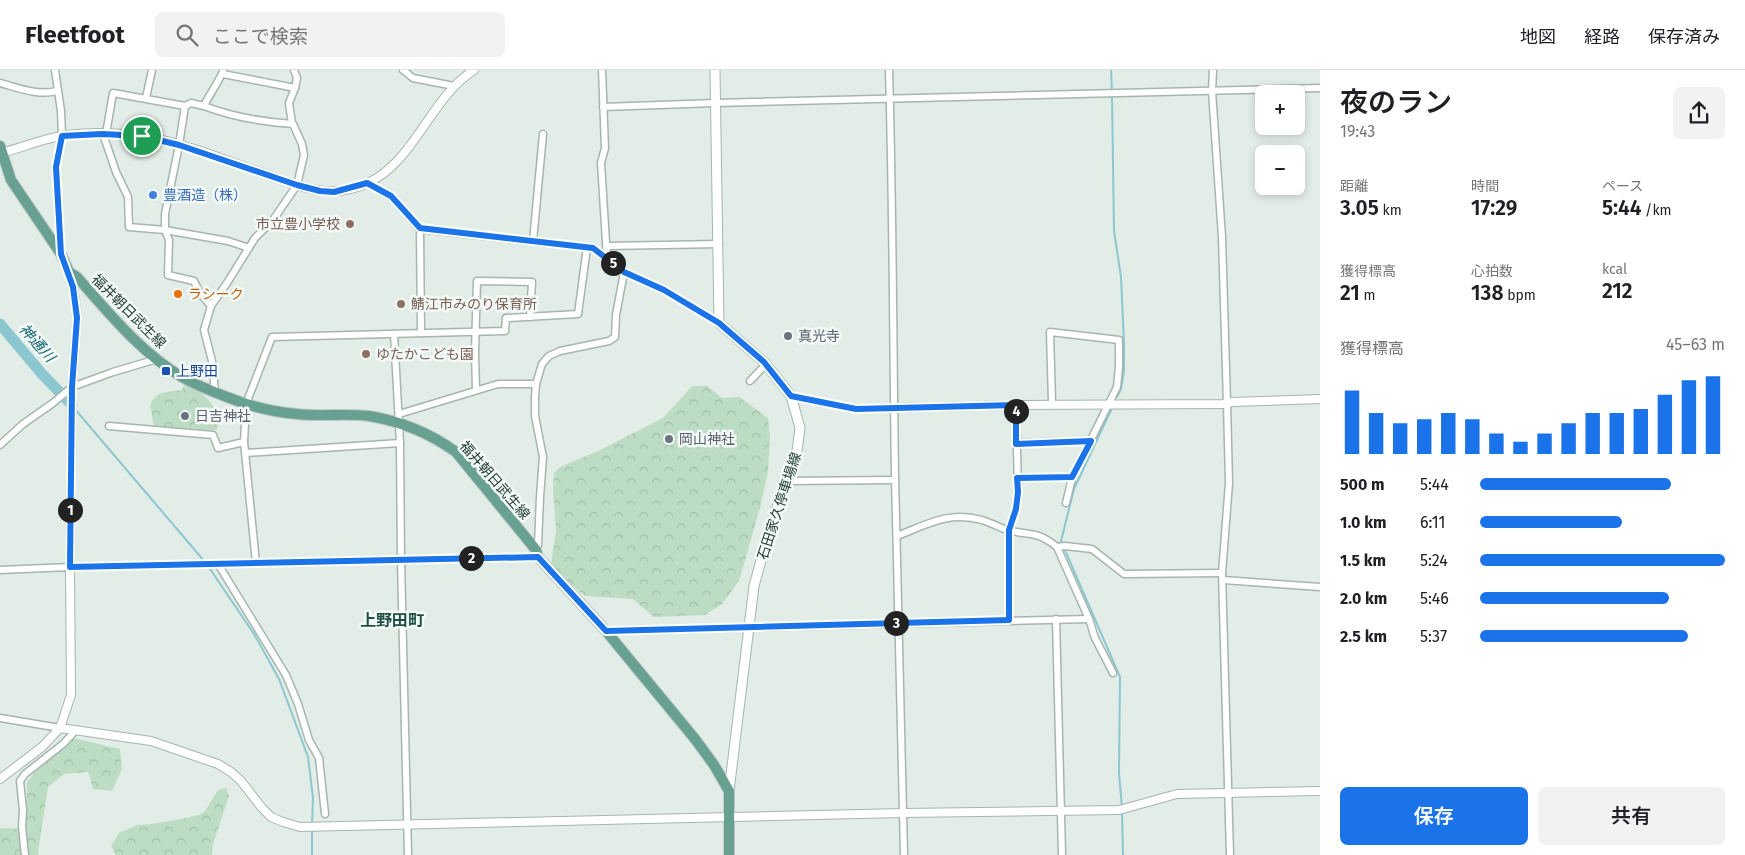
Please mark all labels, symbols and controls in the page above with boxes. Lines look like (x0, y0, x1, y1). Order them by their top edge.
search box (155, 12, 505, 57)
text: Fleetfoot (25, 21, 125, 49)
icon: search (173, 21, 201, 49)
text: ここで検索 (213, 25, 308, 48)
text: 地図 (1520, 26, 1556, 48)
text: 経路 (1584, 26, 1620, 48)
text: 保存済み (1648, 26, 1720, 48)
map controls (1255, 85, 1305, 195)
button: + (1255, 85, 1305, 135)
text: 夜のラン (1340, 86, 1452, 119)
button: share (1673, 87, 1725, 139)
pin (121, 115, 163, 157)
icon: arrive (128, 122, 156, 150)
text: 19:43 (1340, 122, 1375, 141)
button: − (1255, 145, 1305, 195)
text: 距離 (1340, 178, 1368, 195)
text: 時間 (1471, 178, 1499, 195)
text: ペース (1602, 178, 1643, 195)
place label: 豊酒造（株） (163, 187, 247, 204)
marker: 豊酒造（株） (147, 189, 159, 201)
text: 3.05 (1340, 195, 1379, 221)
text: 17:29 (1471, 195, 1517, 221)
text: 5:44 (1602, 195, 1641, 221)
text: km (1379, 202, 1402, 219)
text: /km (1641, 202, 1672, 219)
place label: 市立豊小学校 (256, 216, 340, 233)
marker: 市立豊小学校 (344, 218, 356, 230)
pin: 5 (600, 250, 626, 276)
text: 5 (610, 255, 617, 272)
text: kcal (1602, 261, 1627, 278)
text: 獲得標高 (1340, 263, 1396, 280)
text: 心拍数 (1471, 263, 1513, 280)
street label: 福井朝日武生線 (88, 271, 169, 352)
text: 212 (1602, 278, 1633, 304)
text: 21 (1340, 280, 1360, 306)
text: 138 (1471, 280, 1503, 306)
place label: ラシーク (188, 286, 244, 303)
text: m (1360, 287, 1376, 304)
text: bpm (1503, 287, 1536, 304)
marker: ラシーク (172, 288, 184, 300)
place label: 鯖江市みのり保育所 (411, 296, 537, 313)
marker: 鯖江市みのり保育所 (395, 298, 407, 310)
water label: 神通川 (15, 320, 60, 367)
place label: 真光寺 (798, 328, 840, 345)
marker: 真光寺 (782, 330, 794, 342)
text: 45–63 m (1666, 335, 1725, 354)
text: 獲得標高 (1340, 339, 1404, 358)
place label: ゆたかこども園 (376, 346, 474, 363)
marker: ゆたかこども園 (360, 348, 372, 360)
place label: 上野田 (176, 363, 218, 380)
marker: 上野田 (160, 365, 172, 377)
pin: 4 (1004, 398, 1028, 424)
text: 4 (1013, 403, 1020, 420)
place label: 日吉神社 (195, 408, 251, 425)
marker: 日吉神社 (179, 410, 191, 422)
place label: 岡山神社 (679, 431, 735, 448)
marker: 岡山神社 (663, 433, 675, 445)
street label: 福井朝日武生線 (456, 438, 533, 523)
street label: 石田家久停車場線 (754, 450, 805, 562)
text: 500 m (1340, 475, 1385, 494)
text: 5:44 (1420, 475, 1449, 494)
pin: 1 (58, 498, 82, 522)
text: 1 (67, 502, 74, 519)
text: 1.0 km (1340, 513, 1387, 532)
text: 6:11 (1420, 513, 1445, 532)
pin: 2 (458, 546, 484, 570)
text: 2 (468, 550, 475, 567)
text: 1.5 km (1340, 551, 1386, 570)
text: 5:24 (1420, 551, 1448, 570)
text: 2.0 km (1340, 589, 1387, 608)
text: 5:46 (1420, 589, 1449, 608)
pin: 3 (884, 610, 908, 636)
district label: 上野田町 (360, 611, 424, 630)
text: 3 (893, 615, 900, 632)
text: 2.5 km (1340, 627, 1387, 646)
text: 5:37 (1420, 627, 1447, 646)
button: 保存 (1340, 787, 1528, 845)
button: 共有 (1538, 787, 1725, 845)

